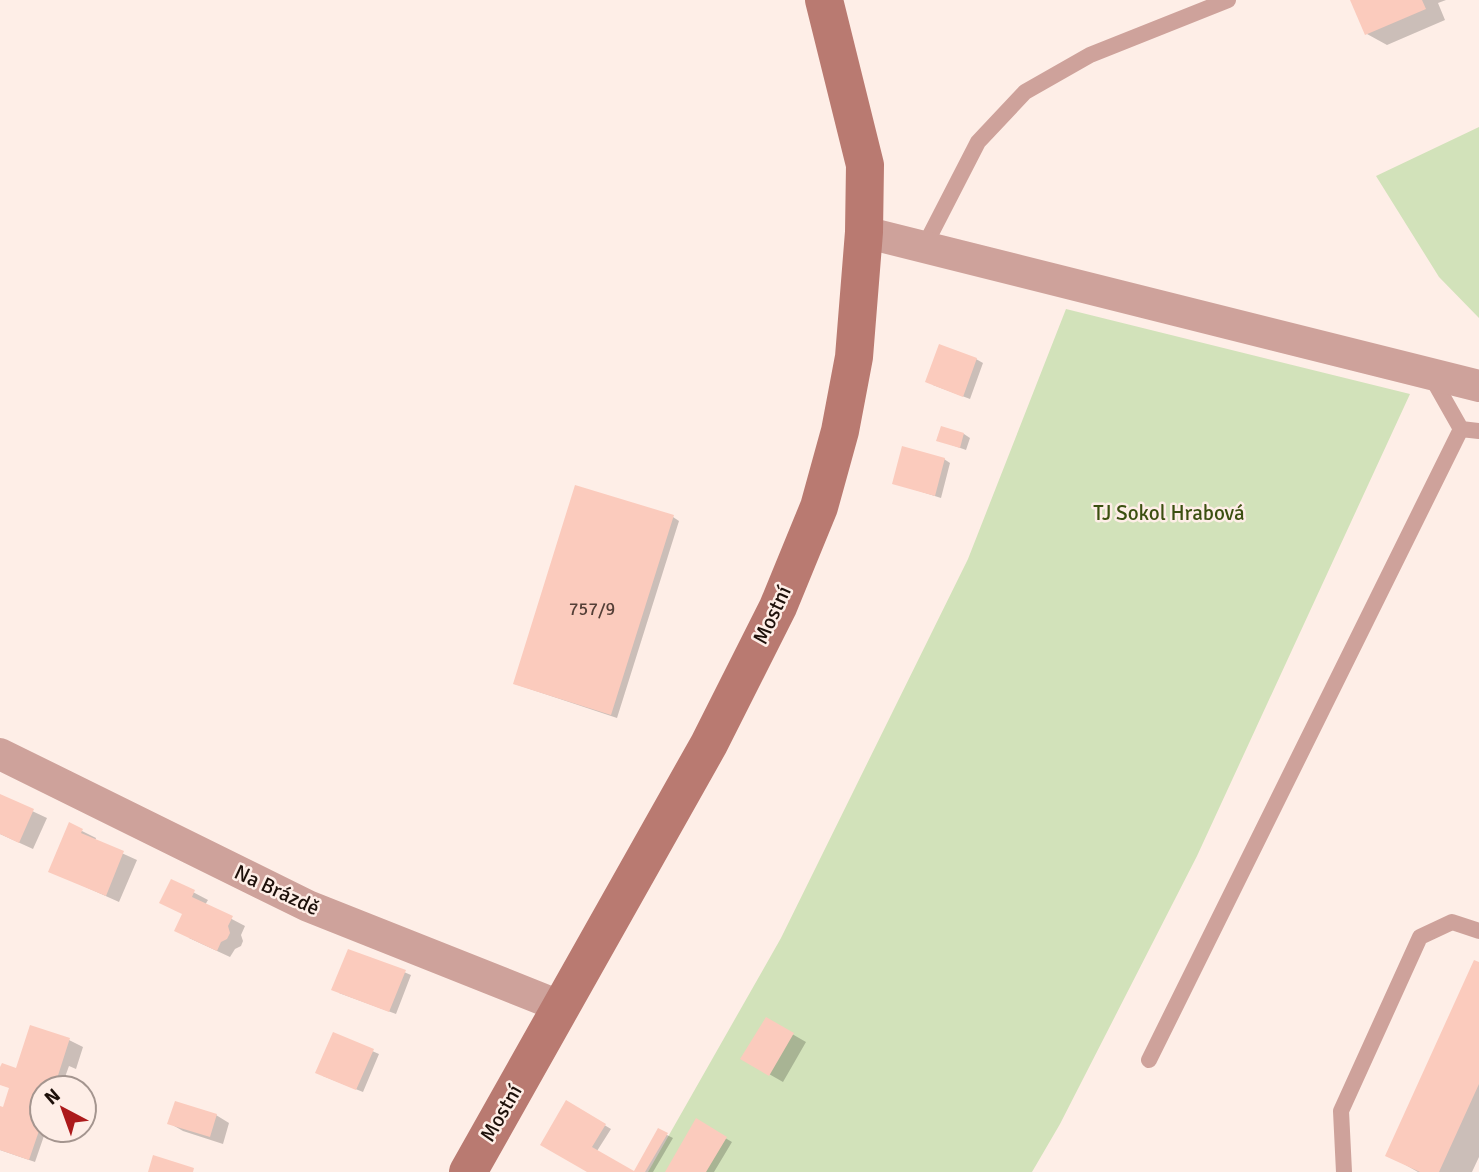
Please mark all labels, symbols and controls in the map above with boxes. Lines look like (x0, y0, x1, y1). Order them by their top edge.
park label: TJ Sokol Hrabová (1093, 500, 1245, 526)
street label: Mostní (747, 581, 797, 648)
house number: 757/9 (569, 598, 615, 620)
street label: Na Brázdě (230, 859, 324, 921)
north arrow (28, 1074, 98, 1144)
street label: Mostní (474, 1080, 528, 1146)
text: N (40, 1084, 65, 1110)

